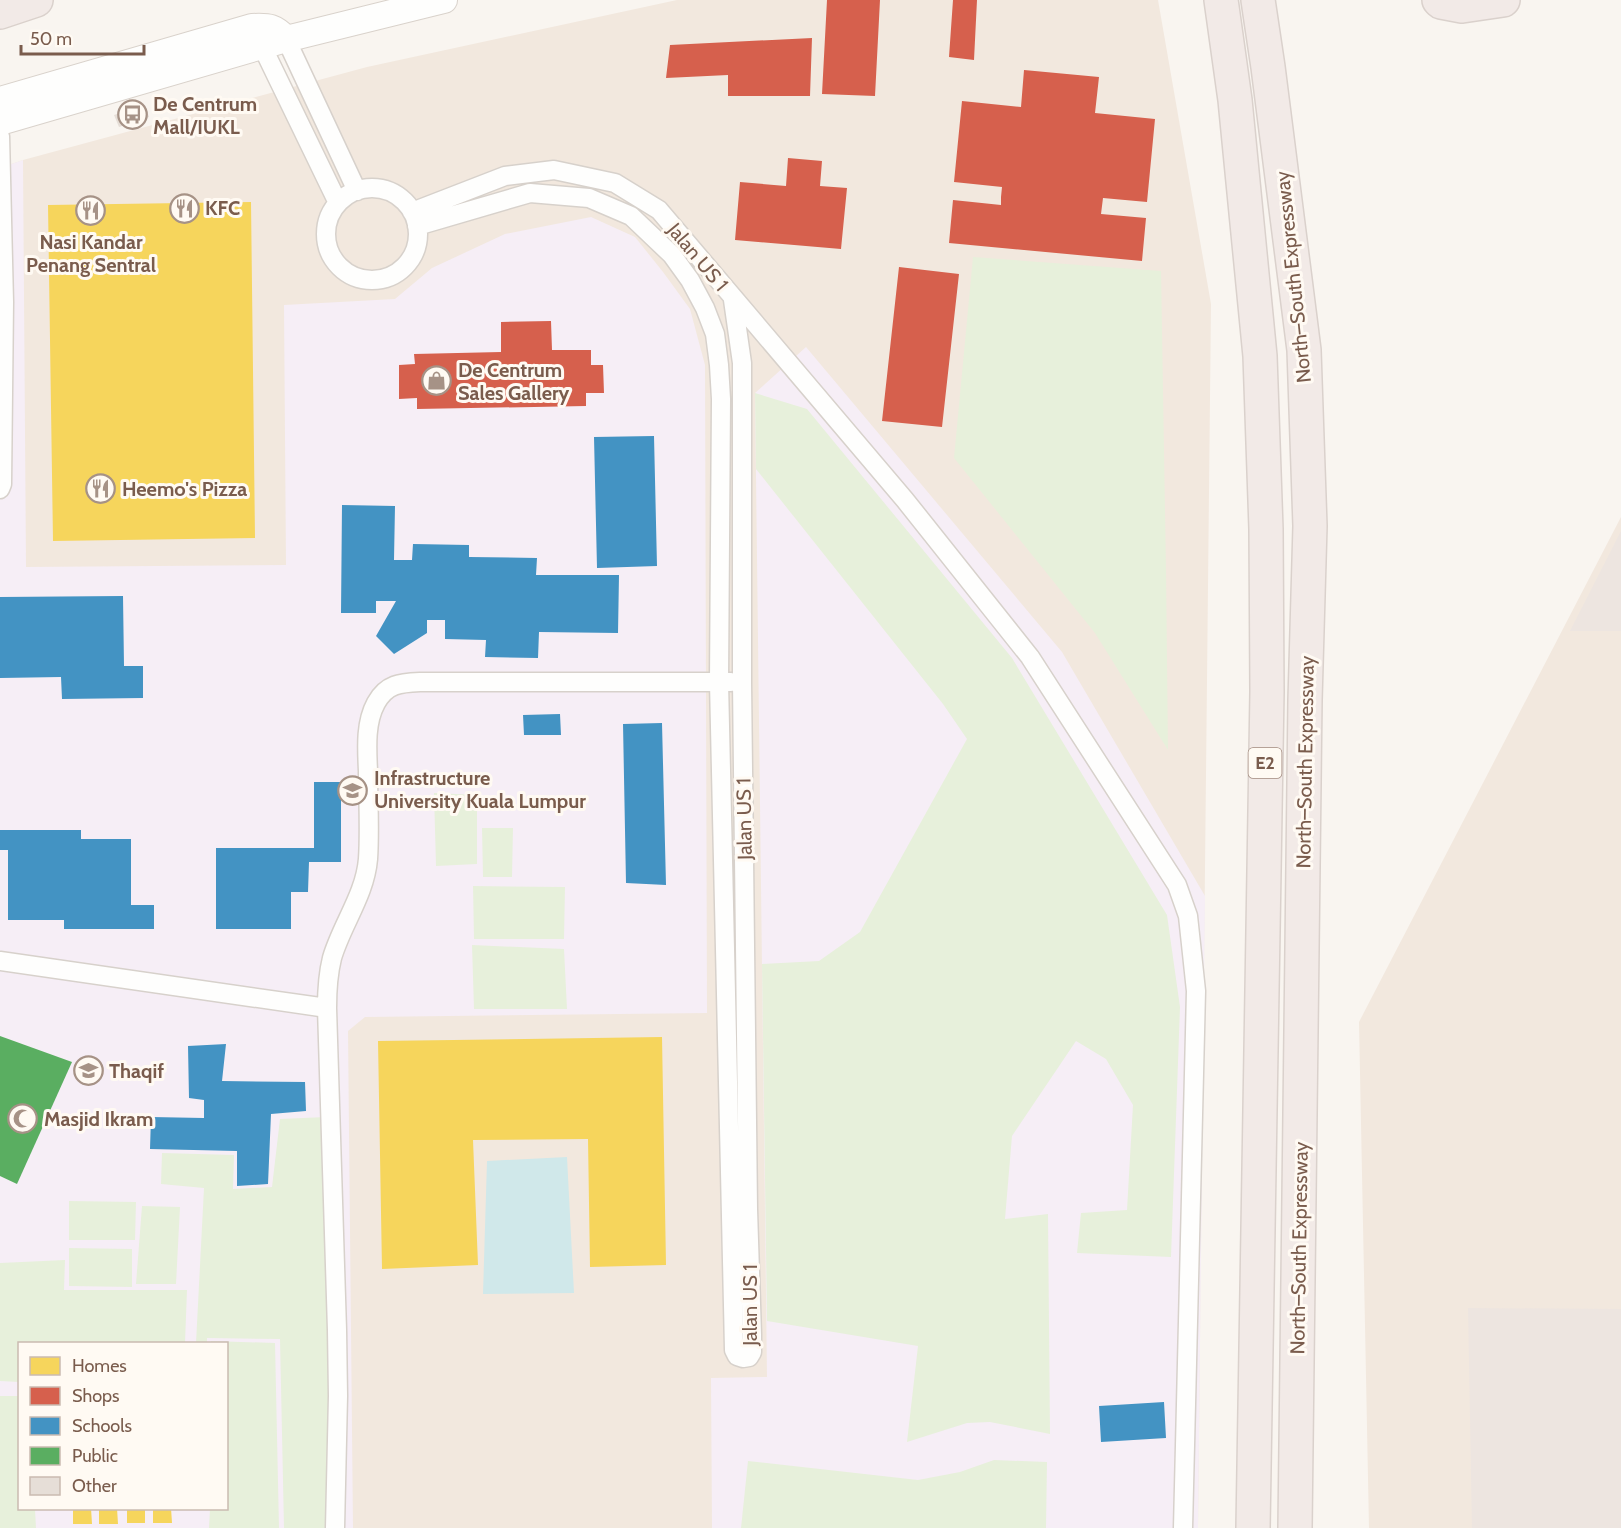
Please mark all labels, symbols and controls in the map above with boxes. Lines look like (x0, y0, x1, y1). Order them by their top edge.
scale bar (21, 18, 144, 56)
text: 50 m (30, 28, 72, 50)
place label: De Centrum Mall/IUKL (153, 92, 257, 139)
bus stop icon: De Centrum Mall/IUKL (116, 99, 148, 131)
street label: North–South Expressway (1270, 170, 1316, 384)
restaurant icon: KFC (168, 192, 200, 224)
restaurant icon: Nasi Kandar Penang Sentral (75, 195, 107, 227)
place label: KFC (205, 196, 240, 220)
street label: Jalan US 1 (662, 217, 733, 296)
place label: Nasi Kandar Penang Sentral (26, 230, 156, 277)
place label: De Centrum Sales Gallery (458, 358, 570, 405)
shop icon: De Centrum Sales Gallery (421, 365, 453, 397)
restaurant icon: Heemo's Pizza (85, 473, 117, 505)
place label: Heemo's Pizza (122, 477, 247, 501)
street label: North–South Expressway (1291, 655, 1319, 869)
road number: E2 (1248, 748, 1282, 778)
place label: Infrastructure University Kuala Lumpur (374, 766, 586, 813)
school or university icon: Infrastructure University Kuala Lumpur (337, 774, 369, 806)
street label: Jalan US 1 (731, 778, 757, 861)
school or university icon: Thaqif (72, 1055, 104, 1087)
place label: Thaqif (109, 1059, 164, 1083)
mosque icon: Masjid Ikram (7, 1103, 39, 1135)
place label: Masjid Ikram (44, 1107, 153, 1131)
street label: North–South Expressway (1285, 1141, 1313, 1355)
street label: Jalan US 1 (738, 1264, 762, 1347)
legend (18, 1342, 228, 1510)
text: Homes (72, 1355, 127, 1377)
text: Shops (72, 1385, 120, 1407)
text: Schools (72, 1415, 132, 1437)
text: Public (72, 1445, 118, 1467)
text: Other (72, 1475, 117, 1497)

